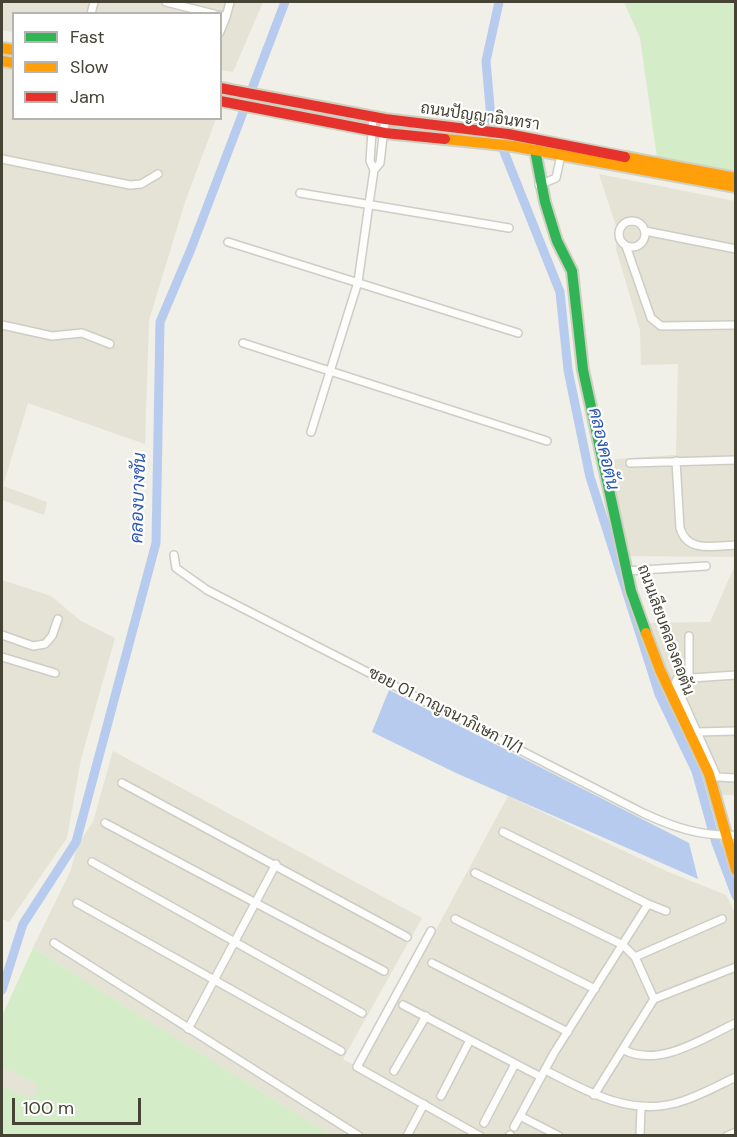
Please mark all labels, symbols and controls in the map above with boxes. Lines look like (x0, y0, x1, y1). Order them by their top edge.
legend (12, 12, 222, 120)
text: Fast (70, 25, 105, 49)
text: Slow (70, 55, 109, 79)
text: Jam (70, 85, 105, 109)
street label: ถนนปัญญาอินทรา (419, 99, 541, 135)
water label: คลองคอตัน (583, 406, 623, 492)
water label: คลองบางชัน (127, 452, 151, 544)
street label: ถนนเลียบคลองคอตัน (632, 562, 698, 698)
street label: ซอย 01 กาญจนาภิเษก 11/1 (365, 664, 525, 758)
scale bar (15, 1086, 144, 1124)
text: 100 m (23, 1096, 74, 1120)

